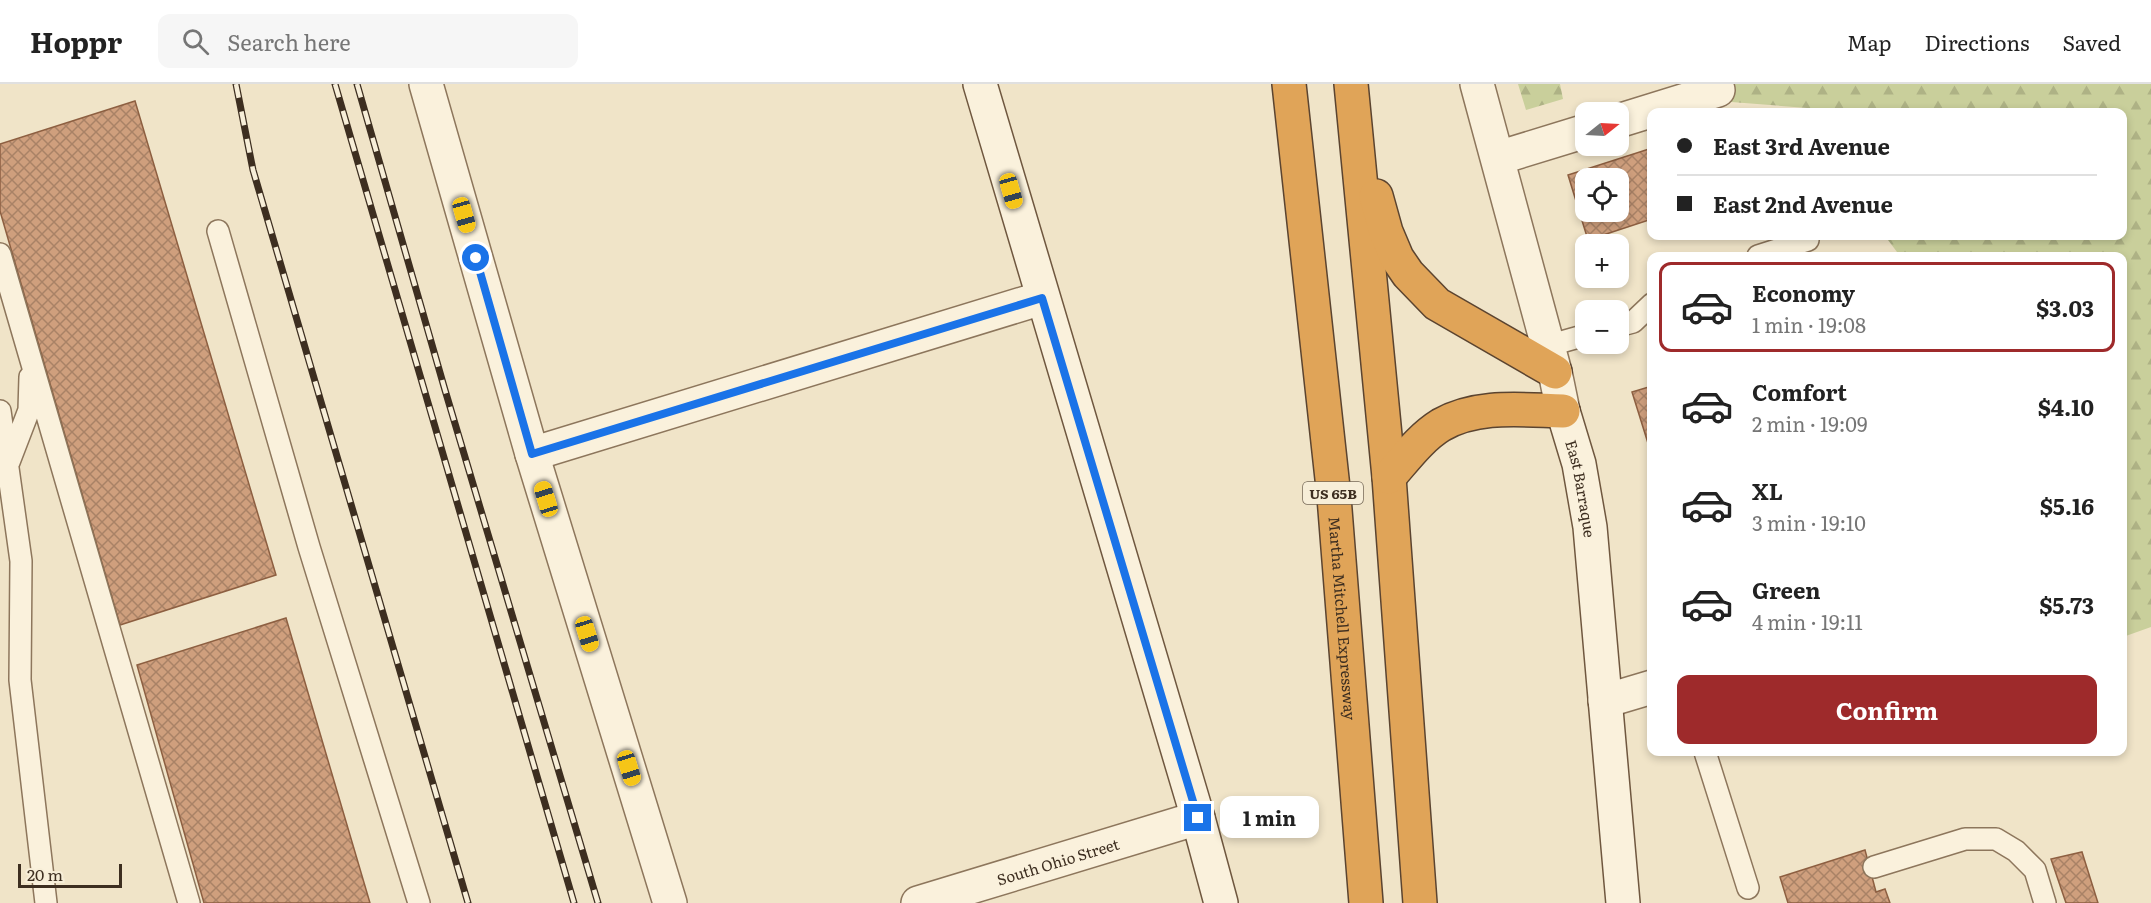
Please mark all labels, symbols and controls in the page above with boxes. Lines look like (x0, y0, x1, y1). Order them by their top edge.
search box (158, 14, 578, 68)
text: Hoppr (30, 20, 122, 62)
icon: search (179, 25, 212, 58)
text: Search here (227, 25, 351, 58)
text: Map (1847, 26, 1892, 57)
text: Directions (1925, 26, 2030, 57)
text: Saved (2063, 26, 2121, 57)
north arrow (1575, 102, 1629, 156)
map controls (1575, 102, 1629, 354)
text: East 3rd Avenue (1713, 129, 1890, 162)
button: locate (1575, 168, 1629, 222)
car (997, 171, 1025, 211)
text: East 2nd Avenue (1713, 187, 1893, 220)
car (450, 195, 478, 235)
button: + (1575, 234, 1629, 288)
route start (462, 244, 489, 271)
text: Economy (1752, 276, 1855, 309)
icon: car (1680, 280, 1734, 334)
text: $3.03 (2036, 291, 2094, 324)
button: − (1575, 300, 1629, 354)
text: 1 min · 19:08 (1752, 309, 1866, 339)
text: Comfort (1752, 375, 1847, 408)
icon: car (1680, 379, 1734, 433)
text: $4.10 (2038, 390, 2094, 423)
text: 2 min · 19:09 (1752, 408, 1867, 438)
street label: East Barraque (1561, 437, 1602, 539)
text: XL (1752, 474, 1783, 507)
icon: car (1680, 478, 1734, 532)
car (532, 479, 560, 519)
road number: US 65B (1303, 482, 1363, 504)
text: $5.16 (2040, 489, 2094, 522)
text: 3 min · 19:10 (1752, 507, 1866, 537)
street label: Martha Mitchell Expressway (1324, 515, 1363, 721)
text: Green (1752, 573, 1821, 606)
icon: car (1680, 577, 1734, 631)
text: $5.73 (2039, 588, 2094, 621)
text: 4 min · 19:11 (1752, 606, 1863, 636)
car (573, 614, 601, 654)
button: Confirm (1677, 675, 2097, 744)
car (615, 748, 643, 788)
callout: 1 min (1219, 797, 1318, 839)
text: 1 min (1243, 802, 1296, 832)
route end (1184, 804, 1211, 831)
street label: South Ohio Street (994, 831, 1122, 890)
scale bar (18, 861, 122, 888)
text: 20 m (27, 862, 63, 886)

